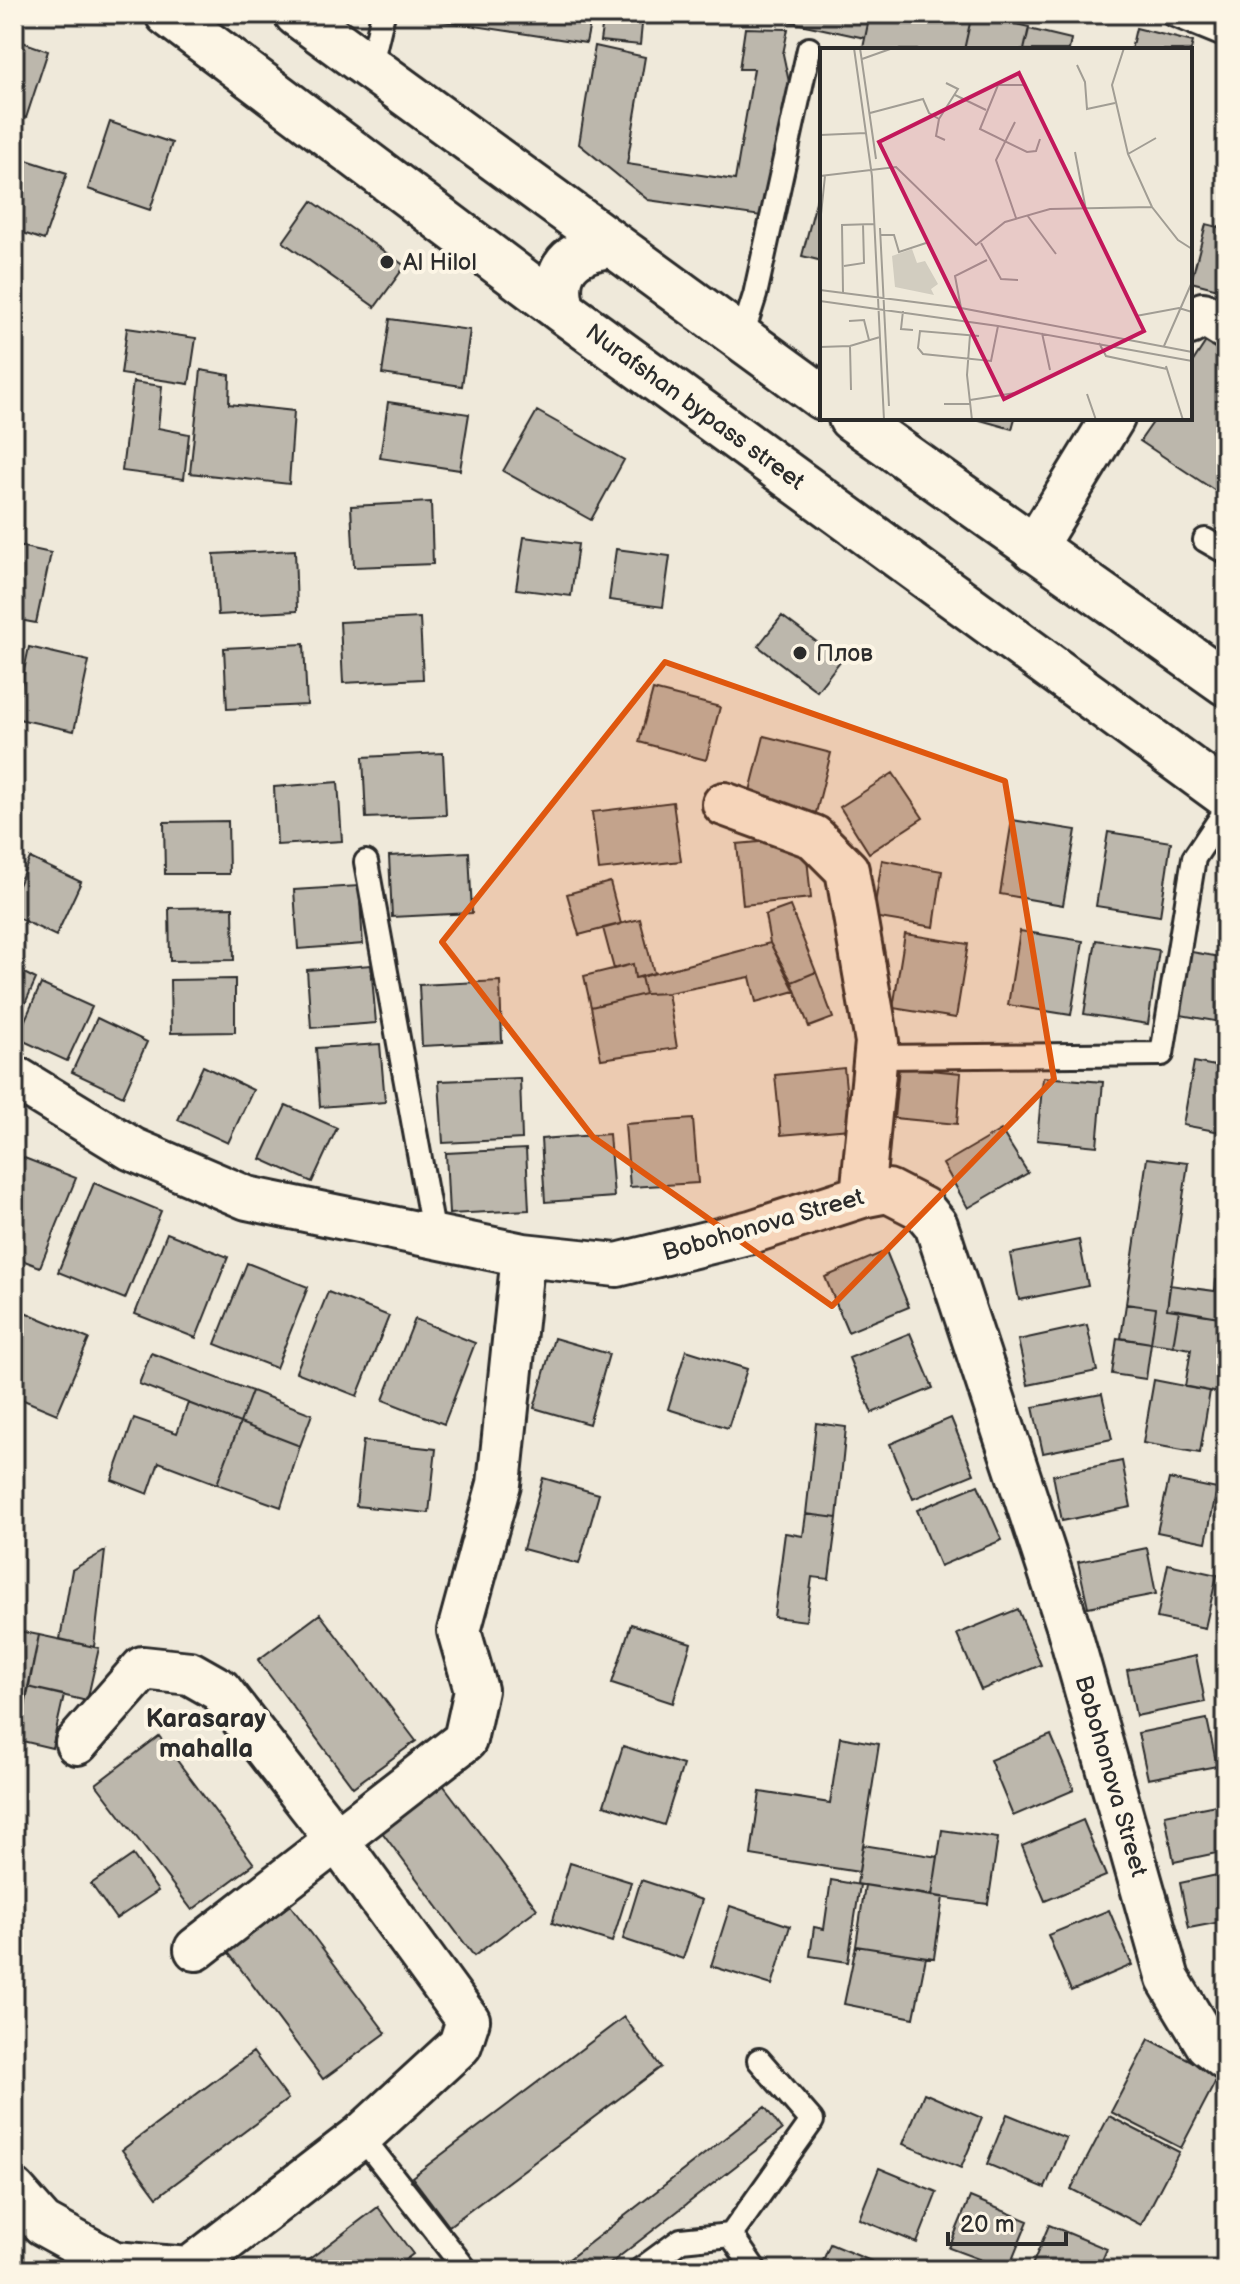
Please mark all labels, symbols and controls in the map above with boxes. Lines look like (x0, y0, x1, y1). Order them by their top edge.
inset map (820, 48, 1192, 420)
place label: Al Hilol (403, 248, 477, 277)
marker: Al Hilol (378, 253, 396, 271)
street label: Nurafshan bypass street (580, 318, 811, 497)
place label: Плов (816, 639, 873, 668)
marker: Плов (791, 644, 809, 662)
street label: Bobohonova Street (659, 1182, 868, 1268)
street label: Bobohonova Street (1068, 1672, 1154, 1881)
district label: Karasaray mahalla (146, 1704, 266, 1765)
scale bar (948, 2196, 1066, 2246)
text: 20 m (960, 2210, 1015, 2239)

